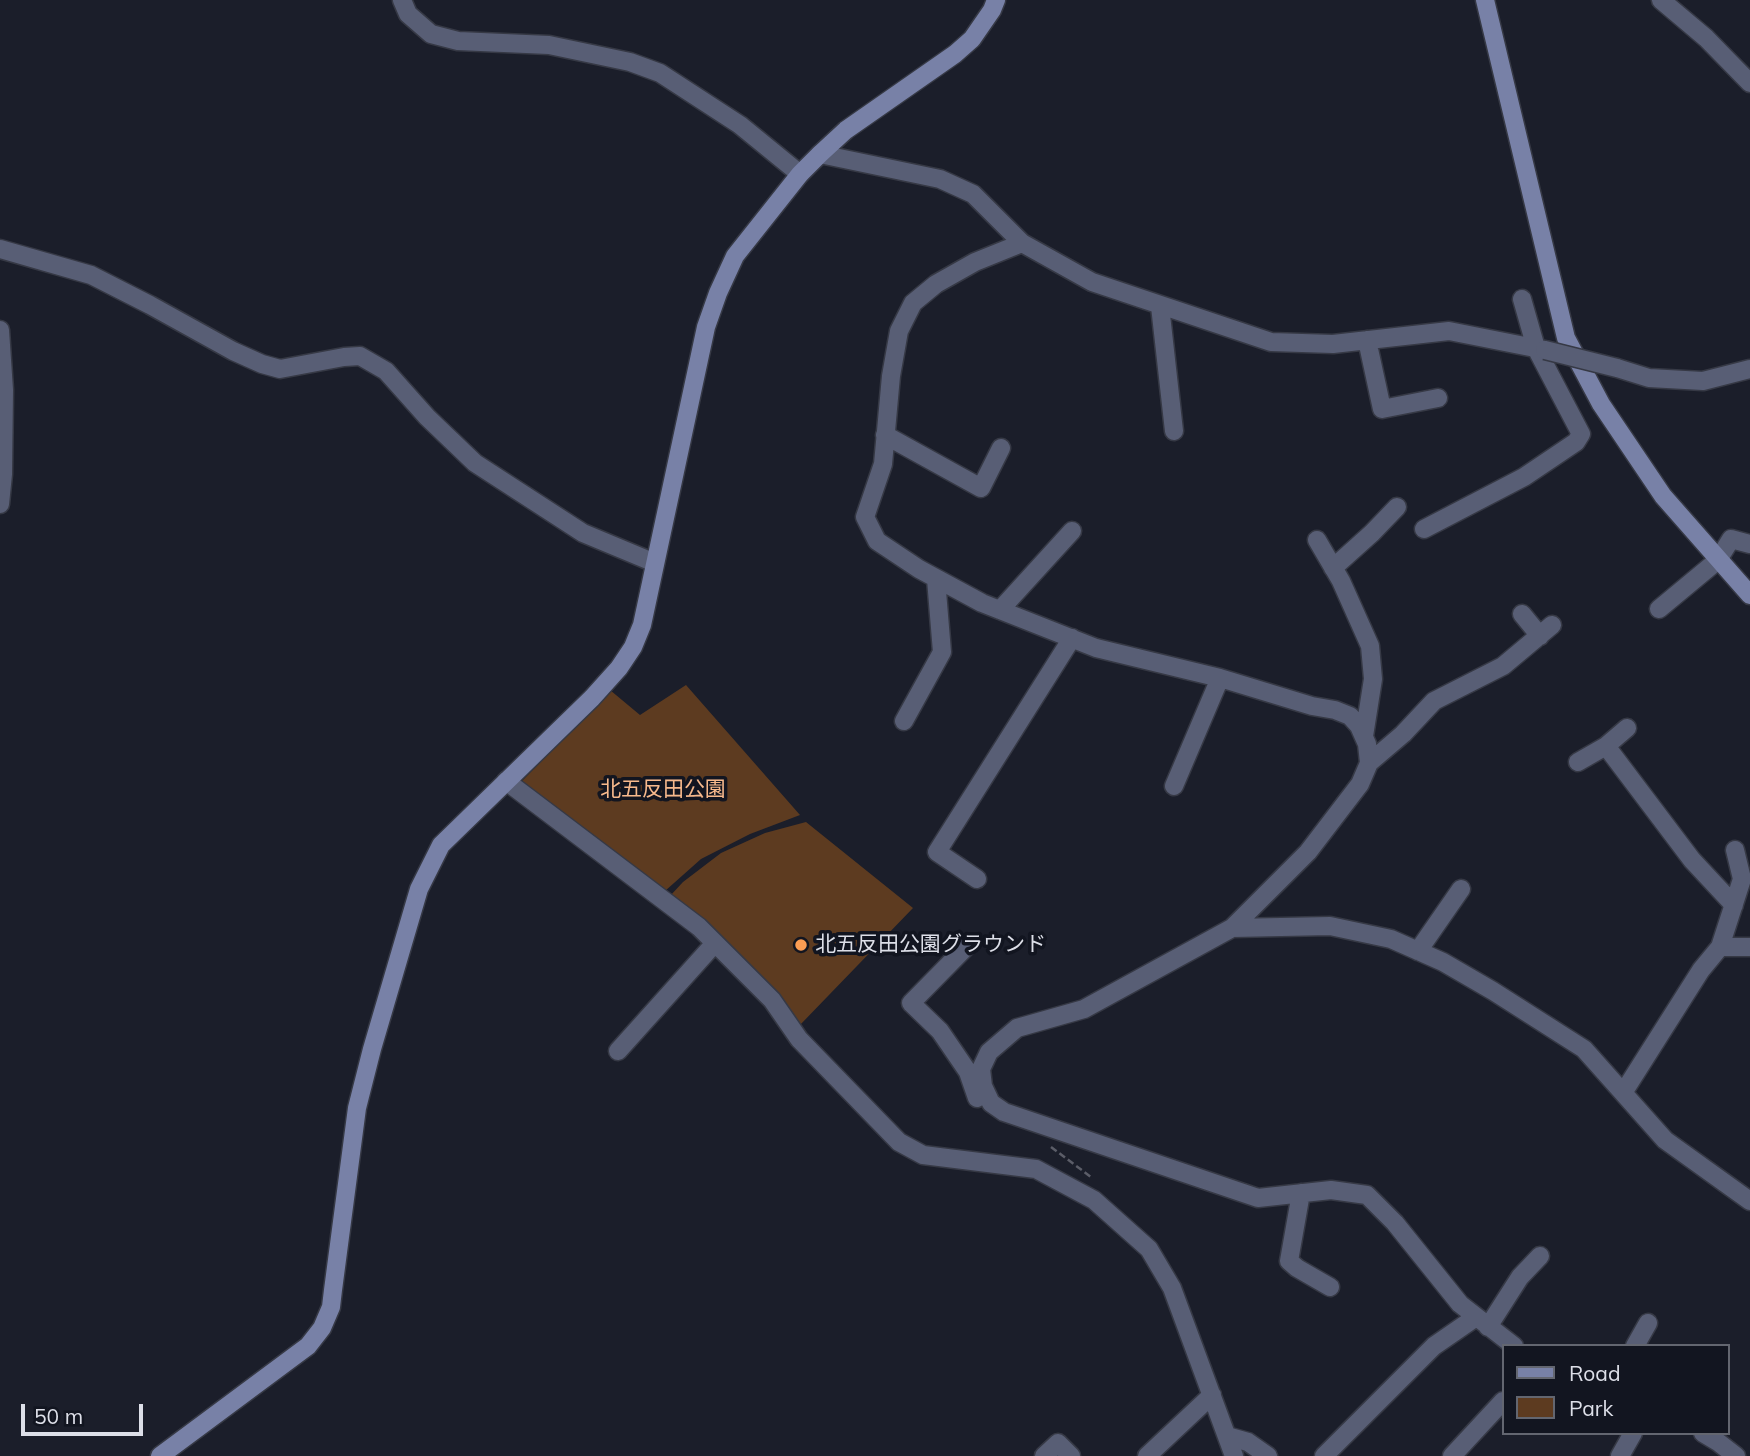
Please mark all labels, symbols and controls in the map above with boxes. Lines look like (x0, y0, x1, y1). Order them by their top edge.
park label: 北五反田公園 (600, 777, 726, 803)
place label: 北五反田公園グラウンド (815, 932, 1046, 958)
marker: 北五反田公園グラウンド (793, 937, 809, 953)
legend (1502, 1344, 1729, 1435)
text: Road (1569, 1360, 1620, 1386)
scale bar (24, 1390, 147, 1434)
text: Park (1569, 1395, 1613, 1421)
text: 50 m (34, 1403, 83, 1429)

